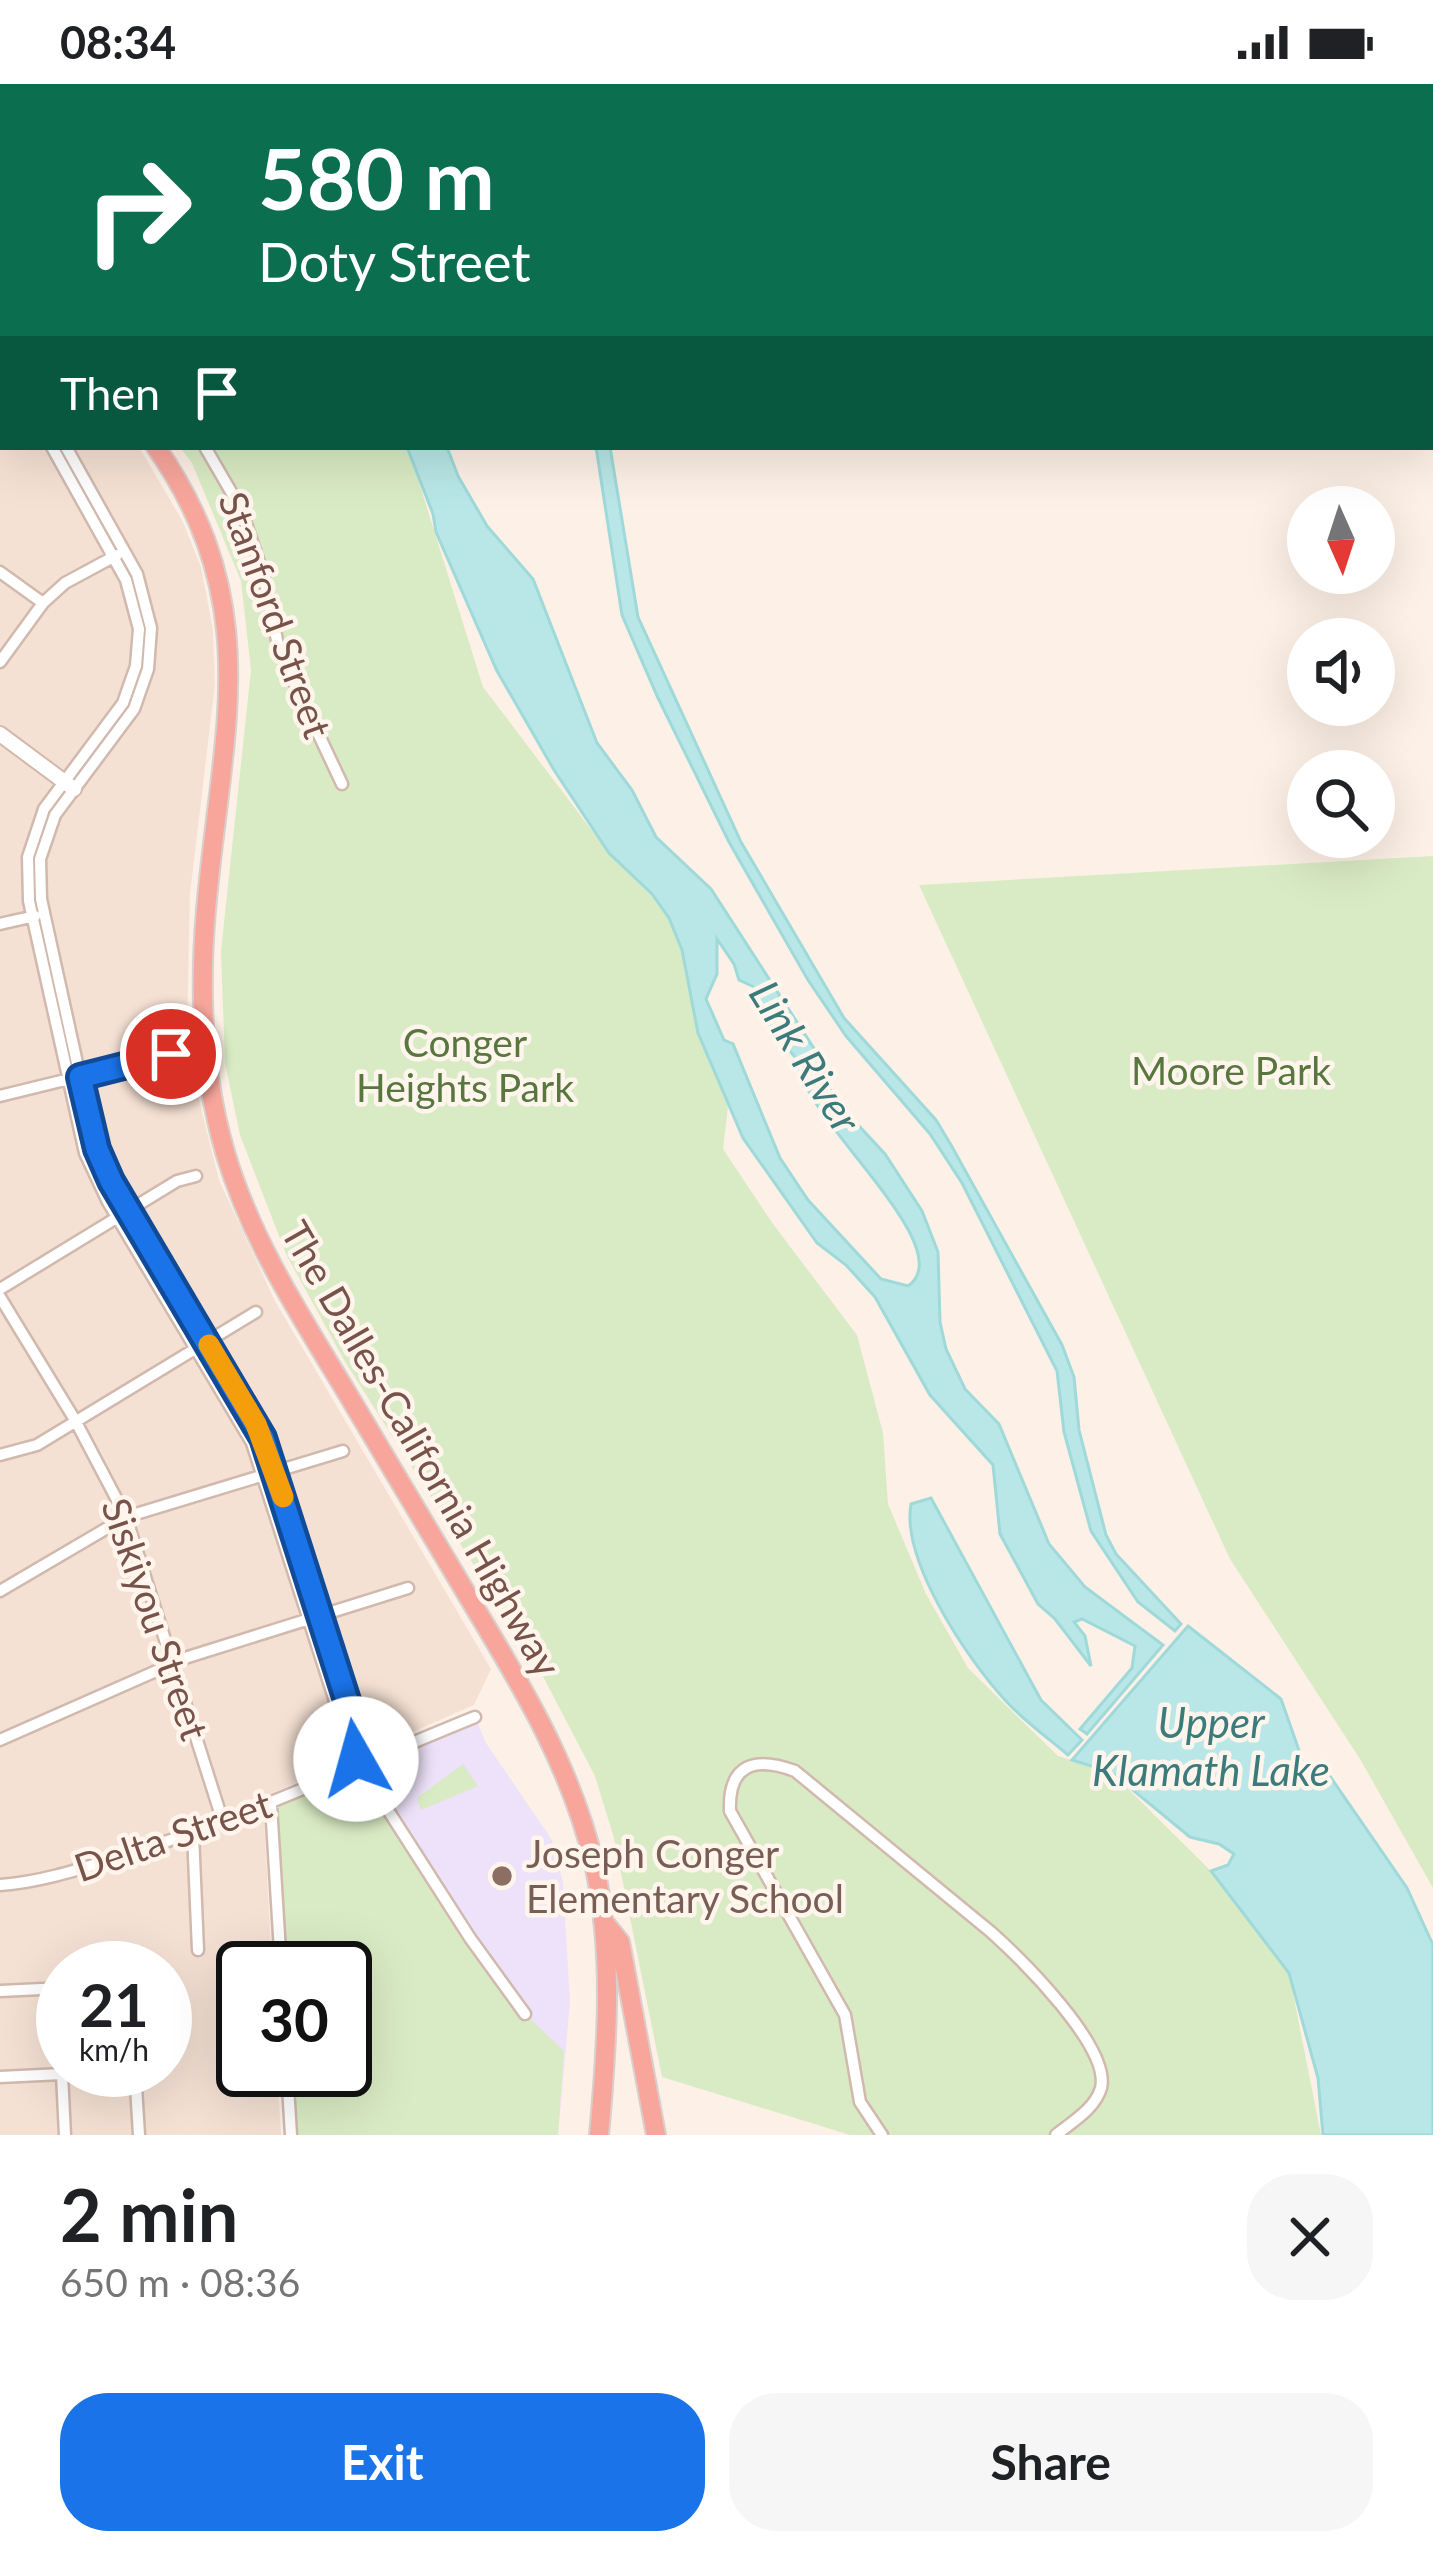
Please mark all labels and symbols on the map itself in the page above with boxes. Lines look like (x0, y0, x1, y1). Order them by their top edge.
street label: Stanford Street (210, 485, 342, 744)
north arrow (1287, 486, 1395, 594)
water label: Link River (740, 971, 872, 1142)
pin (120, 1003, 222, 1105)
park label: Conger Heights Park (356, 1019, 574, 1110)
park label: Moore Park (1131, 1047, 1331, 1093)
street label: The Dalles-California Highway (272, 1213, 571, 1684)
street label: Siskiyou Street (93, 1492, 219, 1746)
position arrow (293, 1696, 419, 1822)
water label: Upper Klamath Lake (1092, 1697, 1330, 1795)
street label: Delta Street (68, 1780, 277, 1890)
place label: Joseph Conger Elementary School (526, 1830, 844, 1921)
marker: Joseph Conger Elementary School (489, 1863, 515, 1889)
speed limit sign: 30 (216, 1941, 372, 2097)

